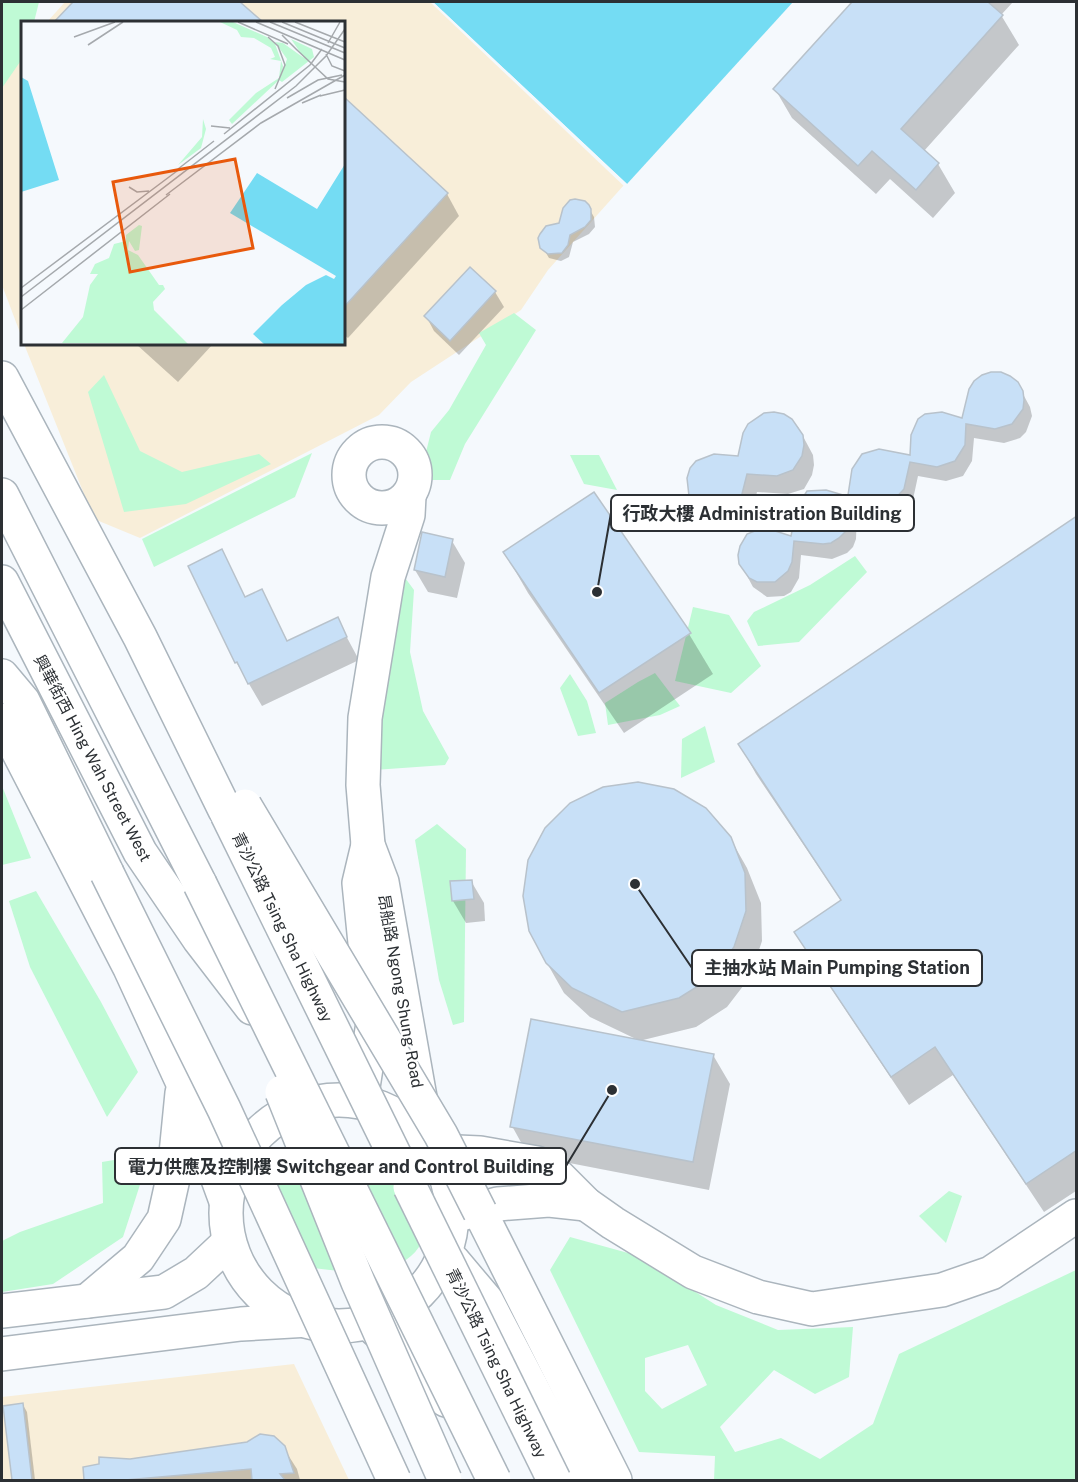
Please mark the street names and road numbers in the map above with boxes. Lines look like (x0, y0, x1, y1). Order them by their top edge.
street label: 興華街西 Hing Wah Street West (30, 652, 155, 865)
street label: 青沙公路 Tsing Sha Highway (228, 829, 337, 1026)
street label: 昂船路 Ngong Shung Road (374, 893, 427, 1089)
street label: 青沙公路 Tsing Sha Highway (442, 1265, 551, 1462)

